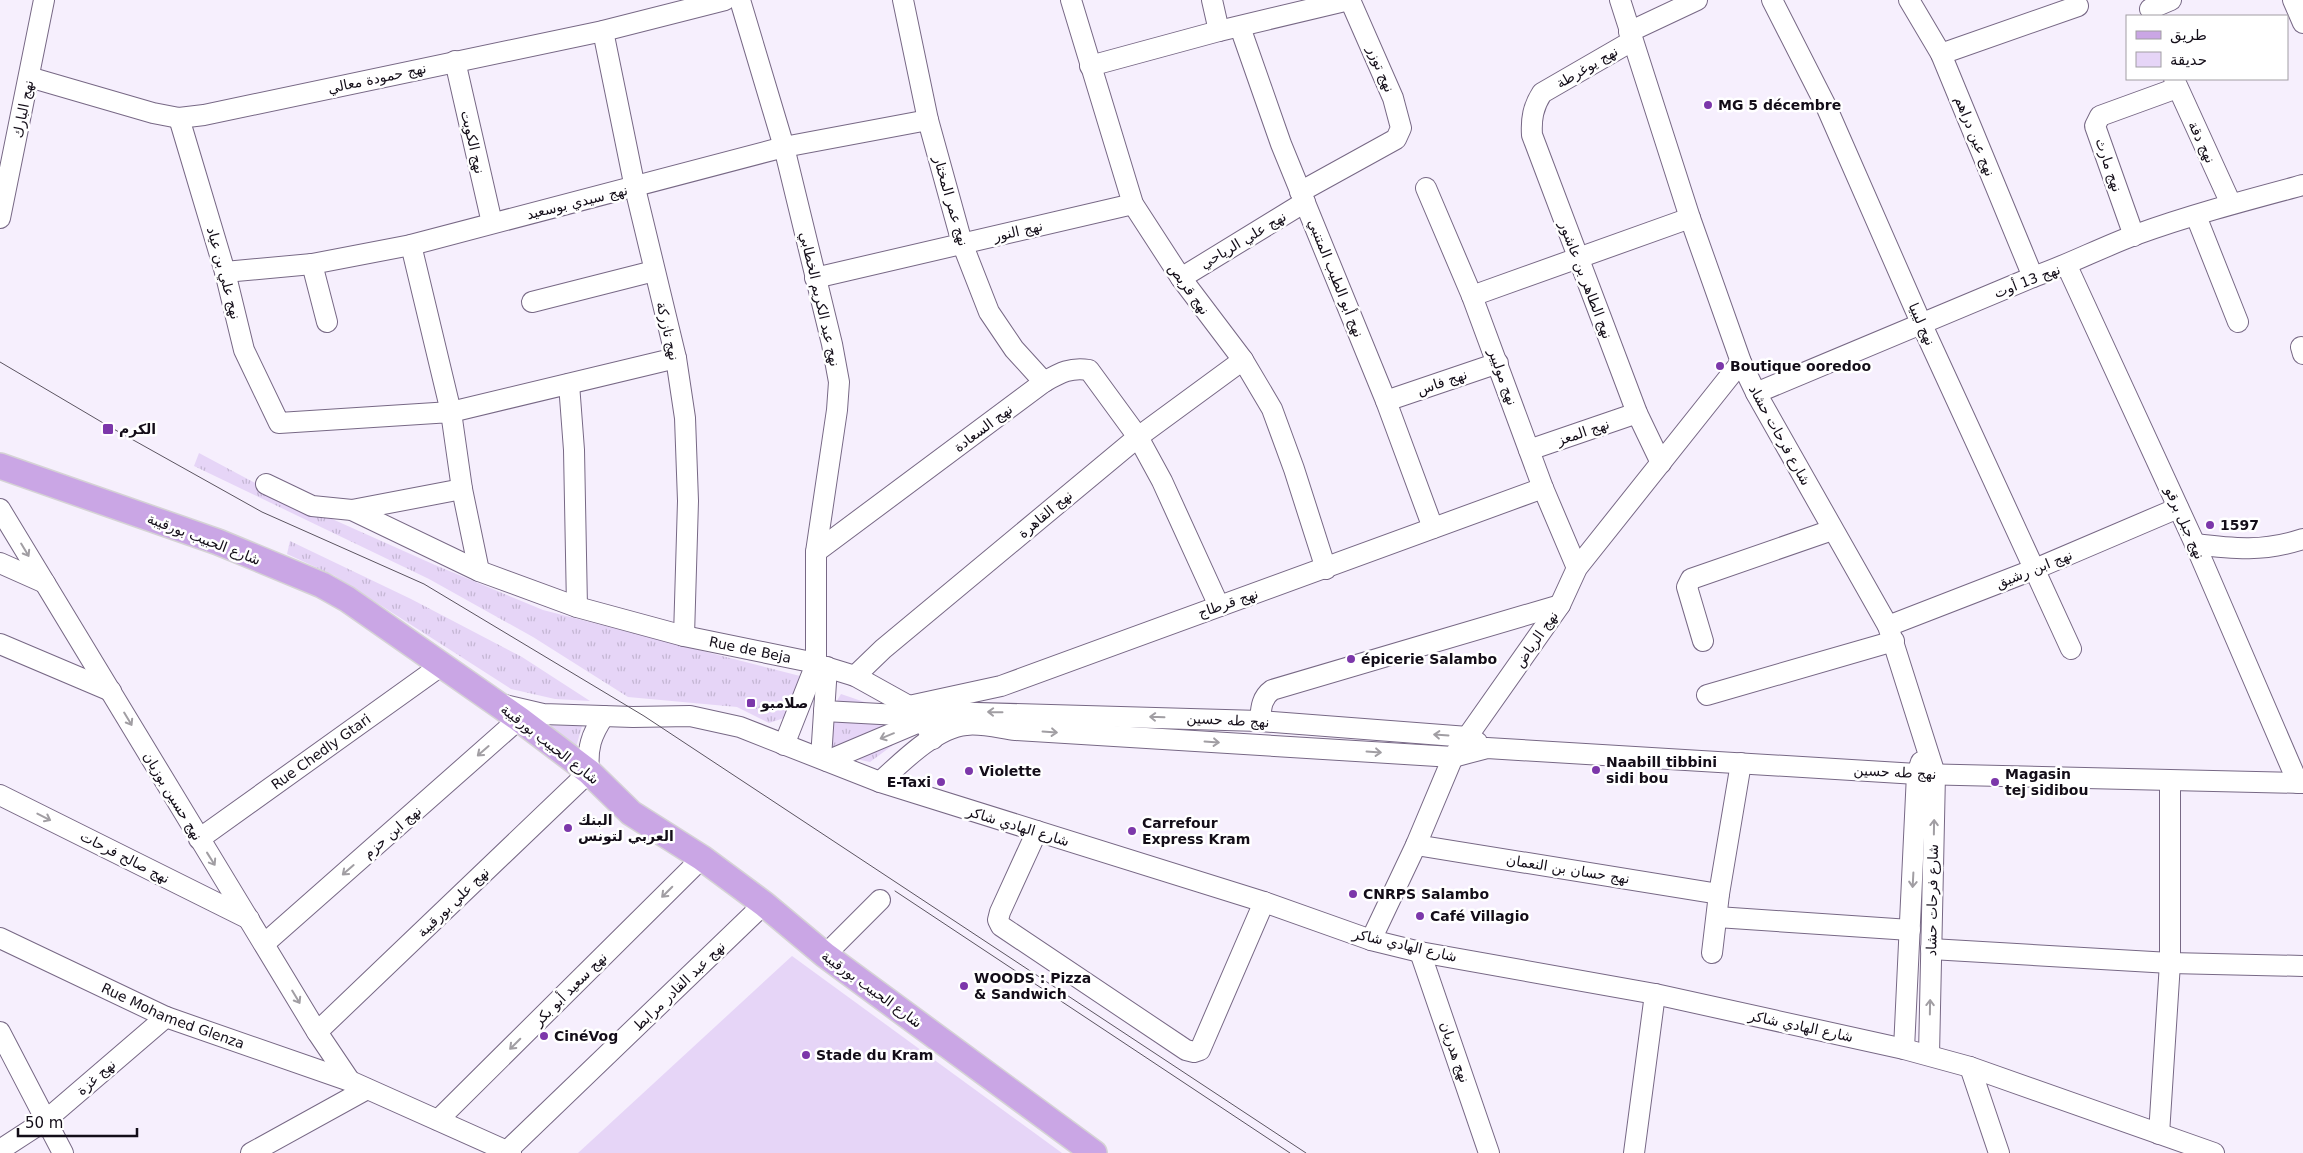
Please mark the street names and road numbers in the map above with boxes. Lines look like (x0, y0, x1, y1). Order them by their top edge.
street label: نهج توزر (1363, 43, 1398, 95)
street label: نهج يوغرطة (1553, 43, 1621, 92)
street label: نهج حمودة معالي (326, 60, 428, 97)
street label: نهج البارك (10, 79, 37, 140)
street label: نهج عين دراهم (1951, 94, 1998, 179)
street label: نهج الكويت (457, 109, 488, 176)
street label: نهج دقة (2184, 119, 2219, 166)
street label: نهج مارث (2091, 136, 2126, 194)
street label: نهج عمر المختار (929, 153, 972, 248)
street label: نهج سيدي بوسعيد (525, 182, 630, 223)
street label: نهج علي الرياحي (1197, 208, 1289, 273)
street label: نهج أبو الطيب المتنبي (1304, 216, 1368, 340)
street label: نهج النور (991, 218, 1044, 246)
street label: نهج الطاهر بن عاشور (1555, 218, 1616, 341)
street label: نهج علي بن عياد (203, 225, 244, 321)
street label: نهج عبد الكريم الخطابي (796, 230, 843, 368)
street label: نهج قربص (1164, 260, 1213, 318)
street label: نهج 13 أوت (1991, 260, 2063, 302)
street label: نهج تازركة (653, 300, 683, 362)
street label: نهج ليبيا (1905, 300, 1938, 348)
street label: نهج موليير (1484, 346, 1521, 408)
street label: نهج فاس (1415, 366, 1469, 399)
street label: شارع فرحات حشاد (1745, 382, 1814, 488)
street label: نهج السعادة (951, 401, 1016, 456)
street label: نهج المعز (1554, 416, 1612, 450)
street label: نهج جبل برقو (2161, 484, 2208, 562)
street label: نهج القاهرة (1015, 487, 1076, 542)
street label: شارع الحبيب بورقيبة (145, 510, 263, 569)
street label: نهج ابن رشيق (1993, 546, 2075, 593)
street label: نهج قرطاج (1196, 585, 1261, 622)
street label: نهج الرياض (1511, 608, 1562, 671)
street label: Rue de Beja (708, 633, 793, 666)
street label: شارع الحبيب بورقيبة (497, 701, 602, 788)
street label: نهج طه حسين (1186, 710, 1270, 731)
street label: Rue Chedly Gtari (268, 711, 374, 793)
street label: نهج حسين بوزيان (139, 749, 206, 844)
street label: نهج طه حسين (1853, 762, 1937, 783)
street label: نهج ابن حزم (360, 802, 425, 862)
street label: شارع الهادي شاكر (964, 802, 1071, 850)
street label: نهج صالح فرحات (77, 828, 172, 887)
street label: شارع فرحات حشاد (1923, 844, 1942, 956)
street label: نهج حسان بن النعمان (1505, 851, 1631, 888)
street label: نهج علي بورقيبة (414, 864, 493, 941)
street label: شارع الهادي شاكر (1350, 925, 1459, 966)
street label: نهج عبد القادر مرابط (630, 938, 729, 1035)
street label: شارع الحبيب بورقيبة (818, 947, 925, 1032)
street label: نهج سعيد أبو بكر (529, 948, 611, 1030)
street label: Rue Mohamed Glenza (99, 980, 247, 1052)
street label: شارع الهادي شاكر (1746, 1007, 1855, 1046)
street label: نهج هدريان (1436, 1019, 1473, 1085)
street label: نهج غزة (73, 1056, 119, 1099)

